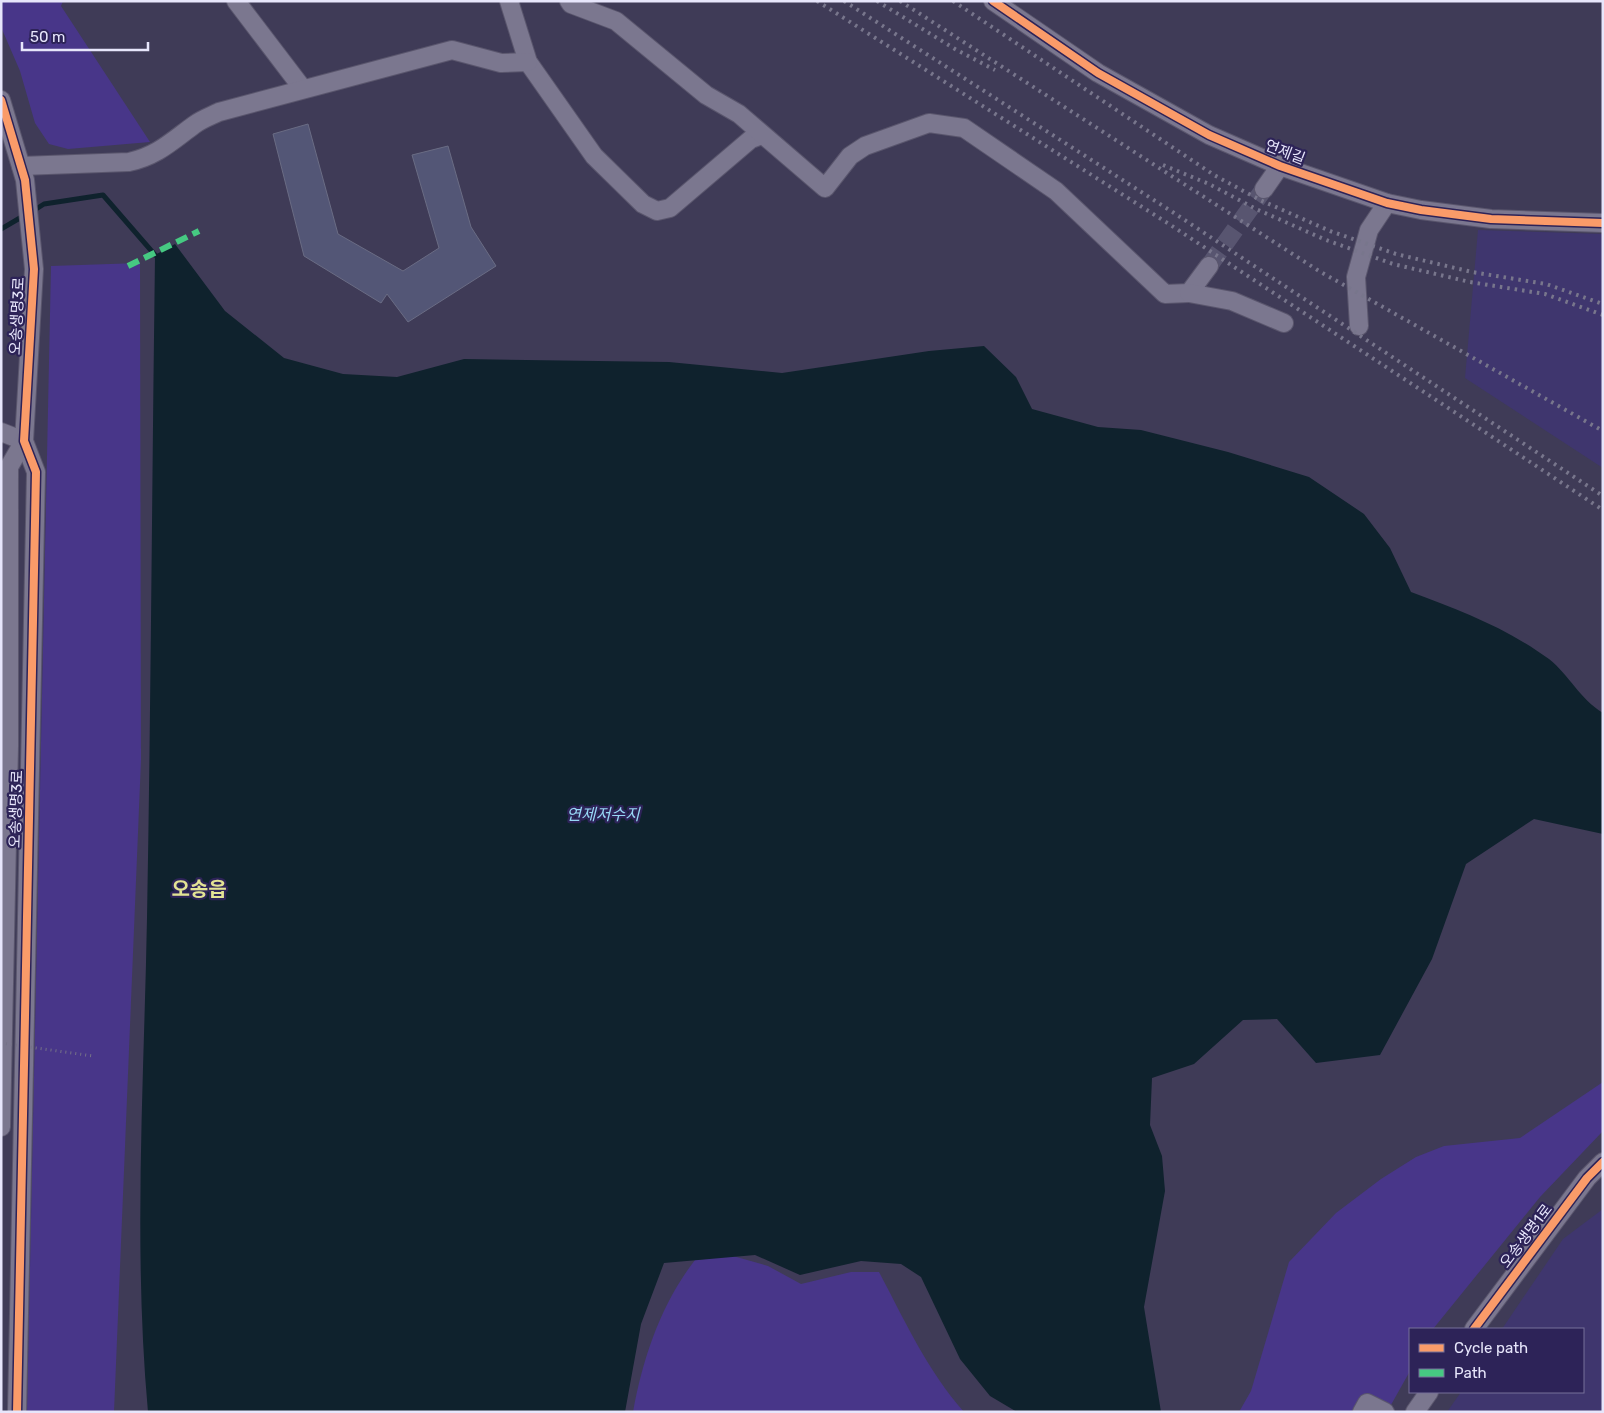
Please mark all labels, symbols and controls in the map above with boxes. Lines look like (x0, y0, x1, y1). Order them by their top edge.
scale bar (22, 20, 149, 52)
text: 50 m (30, 28, 65, 46)
street label: 연제길 (1262, 136, 1308, 168)
street label: 오송생명3로 (6, 277, 28, 355)
street label: 오송생명3로 (6, 770, 26, 848)
water label: 연제저수지 (566, 805, 641, 824)
district label: 오송읍 (171, 877, 227, 901)
street label: 오송생명1로 (1496, 1200, 1556, 1272)
legend (1409, 1328, 1584, 1393)
text: Cycle path (1454, 1339, 1528, 1357)
text: Path (1454, 1364, 1487, 1382)

